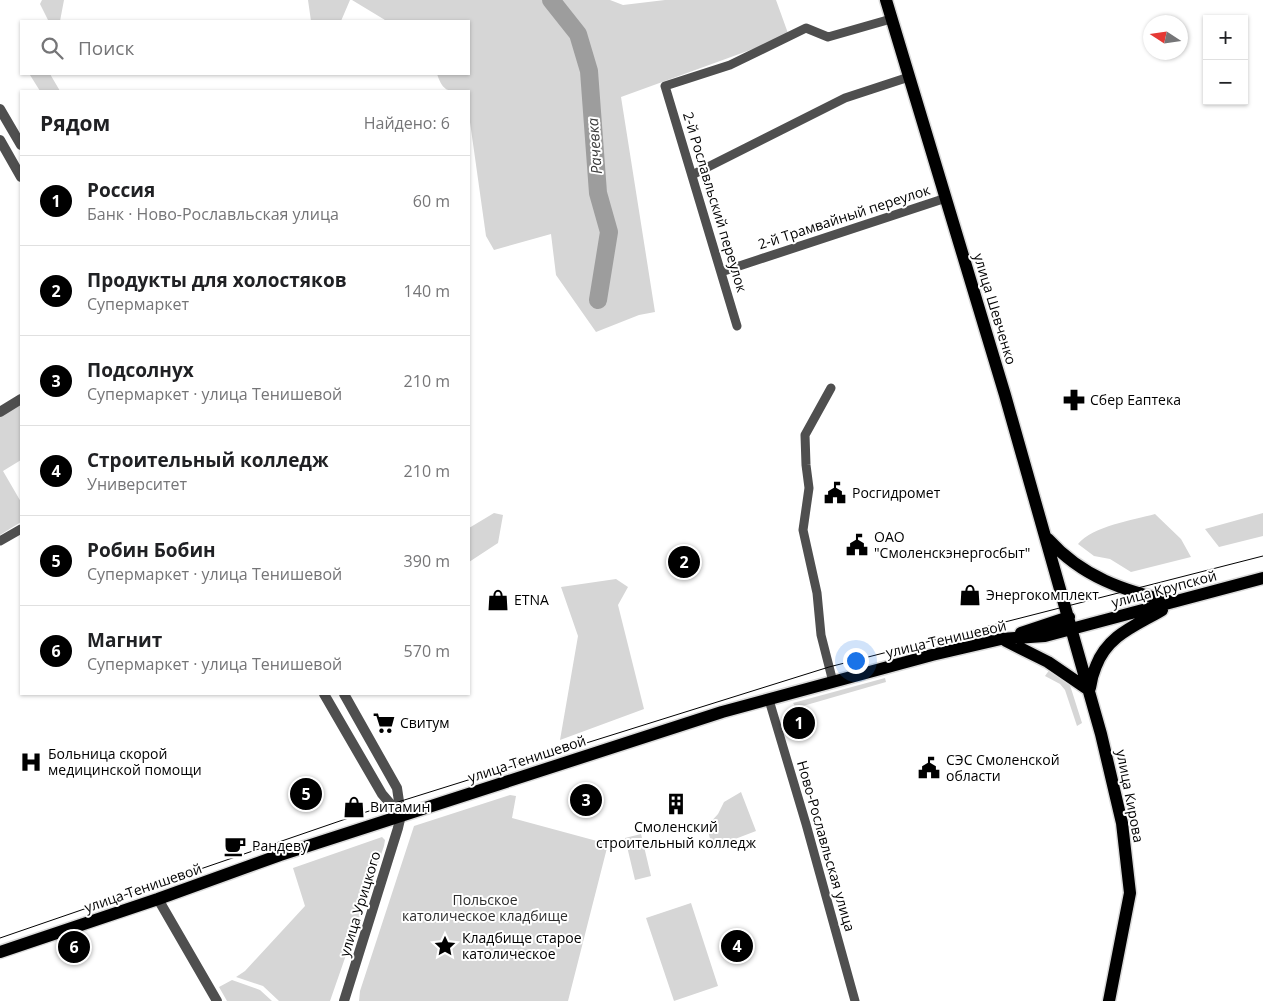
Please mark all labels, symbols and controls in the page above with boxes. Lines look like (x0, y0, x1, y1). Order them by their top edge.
north arrow (1143, 15, 1188, 60)
map controls (1203, 15, 1248, 105)
button: + (1203, 15, 1248, 60)
search box (20, 20, 470, 75)
icon: search (38, 34, 66, 62)
text: Поиск (78, 35, 134, 61)
button: − (1203, 60, 1248, 105)
text: Рядом (40, 109, 110, 137)
street label: 2-й Рославльский переулок (679, 109, 752, 295)
text: Найдено: 6 (364, 112, 450, 134)
water label: Рачевка (582, 117, 606, 175)
text: Россия (87, 177, 155, 203)
street label: 2-й Трамвайный переулок (755, 179, 933, 253)
text: 1 (51, 190, 61, 212)
text: 60 m (413, 190, 450, 212)
text: Банк · Ново-Рославльская улица (87, 203, 339, 225)
street label: улица Шевченко (970, 251, 1021, 367)
text: Продукты для холостяков (87, 267, 347, 293)
text: 2 (51, 280, 61, 302)
text: 140 m (404, 280, 450, 302)
text: Супермаркет (87, 293, 189, 315)
text: Подсолнух (87, 357, 194, 383)
text: 3 (51, 370, 61, 392)
text: 210 m (404, 370, 450, 392)
text: Супермаркет · улица Тенишевой (87, 383, 342, 405)
pharmacy icon: Сбер Еаптека (1061, 387, 1087, 413)
place label: Сбер Еаптека (1090, 390, 1181, 409)
text: Строительный колледж (87, 447, 329, 473)
text: 4 (51, 460, 61, 482)
text: 210 m (404, 460, 450, 482)
text: Университет (87, 473, 187, 495)
public building icon: Росгидромет (822, 480, 848, 506)
place label: Росгидромет (852, 483, 941, 502)
place label: ОАО "Смоленскэнергосбыт" (874, 527, 1030, 562)
public building icon: ОАО "Смоленскэнергосбыт" (844, 532, 870, 558)
text: Робин Бобин (87, 537, 216, 563)
pin: 2 (668, 543, 700, 581)
text: 5 (51, 550, 61, 572)
text: 390 m (404, 550, 450, 572)
text: Супермаркет · улица Тенишевой (87, 563, 342, 585)
street label: улица Крупской (1109, 565, 1219, 612)
shop icon: Энергокомплект (957, 582, 983, 608)
place label: Энергокомплект (986, 585, 1099, 604)
shop icon: ETNA (485, 587, 511, 613)
place label: ETNA (514, 590, 549, 609)
street label: улица Тенишевой (884, 615, 1008, 662)
text: Магнит (87, 627, 162, 653)
text: 6 (51, 640, 61, 662)
text: 570 m (404, 640, 450, 662)
your location (843, 648, 869, 674)
text: Супермаркет · улица Тенишевой (87, 653, 342, 675)
pin: 1 (783, 704, 815, 742)
supermarket icon: Свитум (371, 710, 397, 736)
place label: Свитум (400, 713, 450, 732)
street label: улица Тенишевой (465, 730, 588, 787)
place label: Больница скорой медицинской помощи (48, 744, 202, 779)
street label: улица Кирова (1112, 748, 1149, 844)
hospital icon: Больница скорой медицинской помощи (18, 749, 44, 775)
place label: СЭС Смоленской области (946, 750, 1060, 785)
public building icon: СЭС Смоленской области (916, 755, 942, 781)
street label: Ново-Рославльская улица (793, 758, 860, 934)
pin: 5 (290, 775, 322, 813)
pin: 3 (570, 781, 602, 819)
building icon: Смоленский строительный колледж (663, 791, 689, 817)
shop icon: Витамин (341, 794, 367, 820)
place label: Витамин (370, 797, 430, 816)
place label: Смоленский строительный колледж (596, 817, 757, 852)
cafe icon: Рандеву (222, 833, 248, 859)
place label: Рандеву (252, 836, 309, 855)
street label: улица Урицкого (334, 849, 385, 959)
street label: улица Тенишевой (82, 859, 204, 917)
park label: Польское католическое кладбище (402, 890, 568, 925)
pin: 4 (721, 927, 753, 965)
pin: 6 (58, 928, 90, 966)
place label: Кладбище старое католическое (462, 928, 582, 963)
place icon: Кладбище старое католическое (432, 933, 458, 959)

